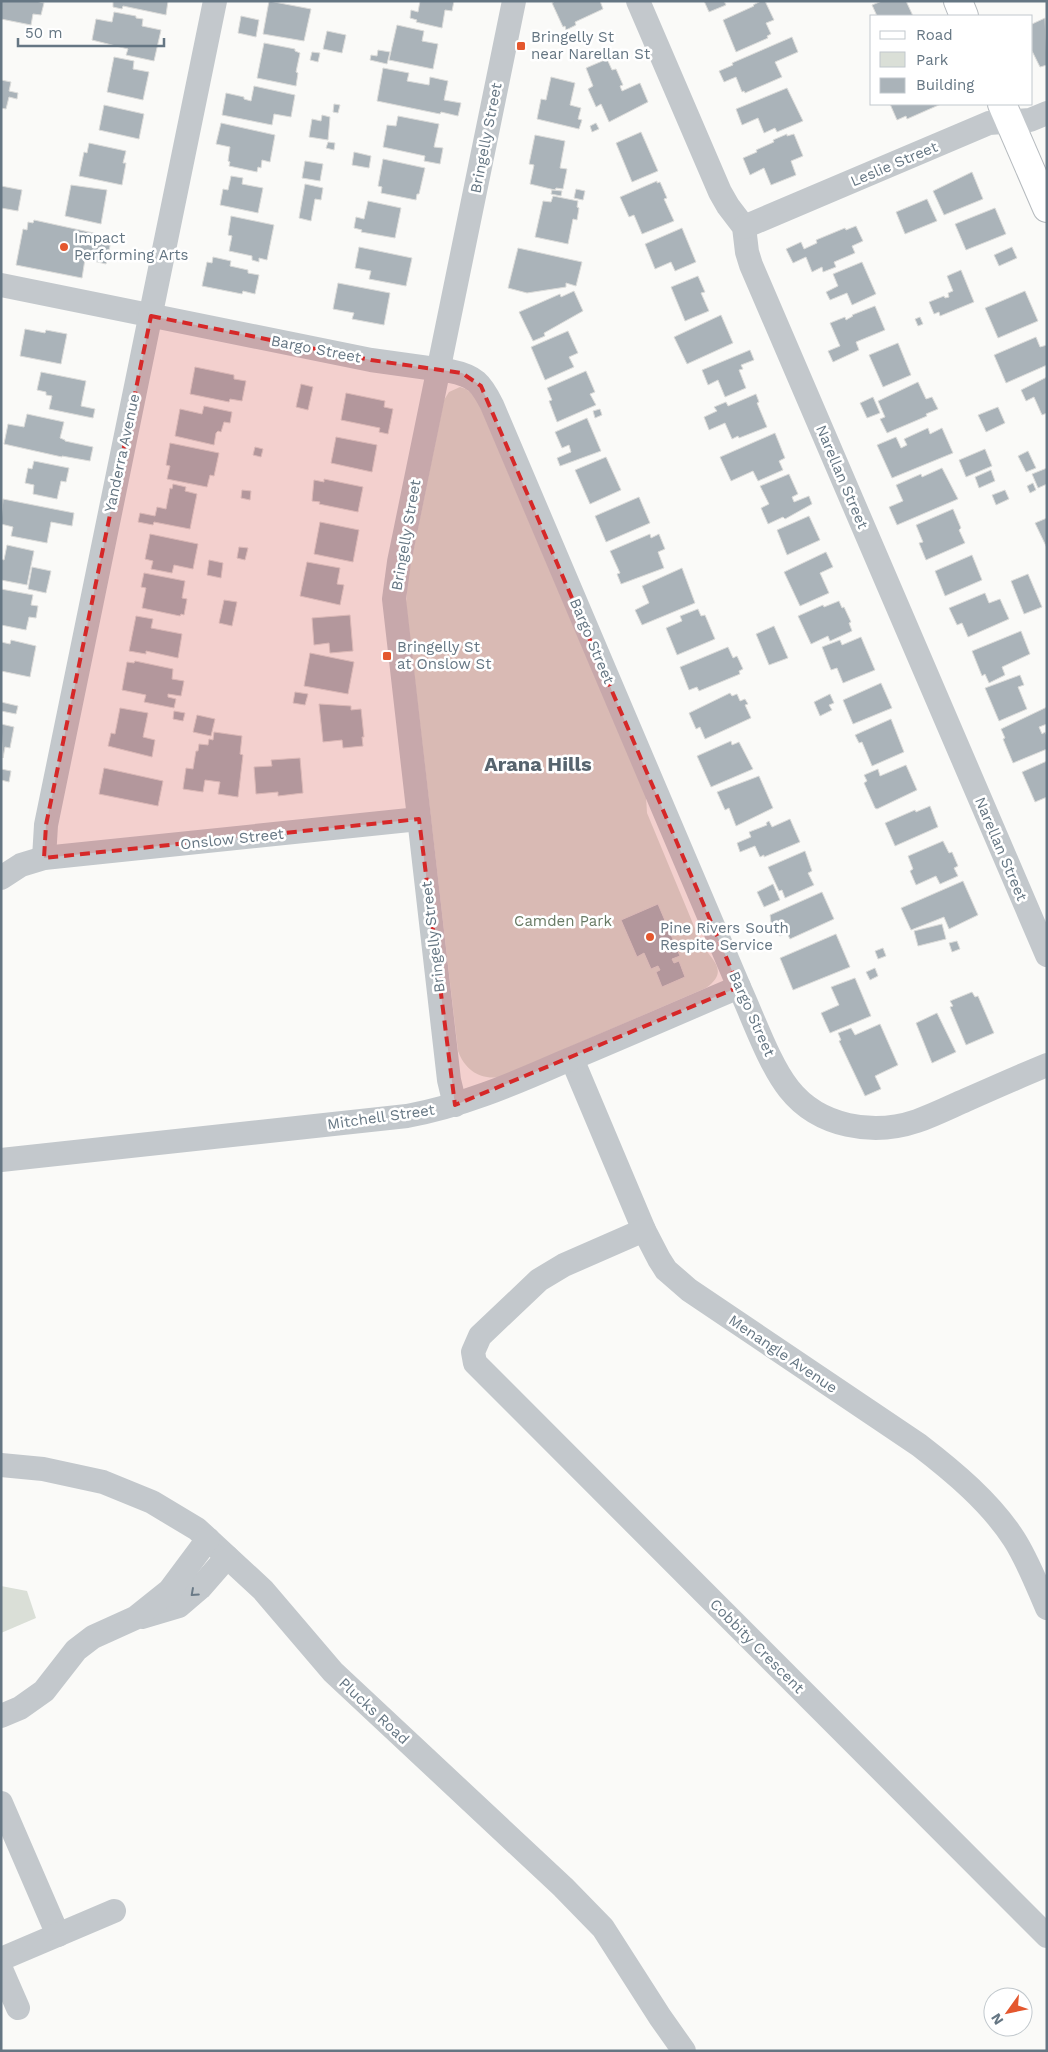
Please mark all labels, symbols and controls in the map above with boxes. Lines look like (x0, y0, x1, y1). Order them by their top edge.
scale bar (18, 15, 164, 47)
legend (870, 15, 1033, 105)
text: 50 m (25, 24, 62, 42)
text: Road (916, 26, 953, 44)
place label: Bringelly St near Narellan St (531, 28, 651, 63)
marker: Bringelly St near Narellan St (515, 40, 527, 52)
text: Park (916, 51, 949, 69)
text: Building (916, 76, 974, 94)
street label: Bringelly Street (466, 80, 506, 195)
street label: Leslie Street (848, 137, 941, 190)
place label: Impact Performing Arts (74, 229, 189, 264)
marker: Impact Performing Arts (58, 241, 70, 253)
street label: Bargo Street (269, 331, 363, 367)
street label: Yanderra Avenue (101, 392, 143, 514)
street label: Narellan Street (812, 422, 872, 532)
street label: Bringelly Street (387, 477, 425, 592)
street label: Bargo Street (566, 595, 618, 687)
place label: Bringelly St at Onslow St (397, 638, 492, 673)
marker: Bringelly St at Onslow St (381, 650, 393, 662)
district label: Arana Hills (484, 752, 592, 776)
street label: Narellan Street (971, 794, 1031, 904)
street label: Onslow Street (179, 825, 285, 853)
street label: Bringelly Street (417, 879, 449, 994)
park label: Camden Park (514, 912, 612, 930)
place label: Pine Rivers South Respite Service (660, 919, 789, 954)
marker: Pine Rivers South Respite Service (644, 931, 656, 943)
street label: Bargo Street (725, 969, 779, 1060)
street label: Mitchell Street (326, 1100, 437, 1133)
street label: Menangle Avenue (725, 1311, 841, 1397)
one-way arrow (191, 1587, 200, 1596)
street label: Cobbity Crescent (706, 1595, 808, 1697)
street label: Plucks Road (335, 1674, 413, 1748)
north arrow (983, 1987, 1033, 2037)
text: N (988, 2010, 1007, 2028)

